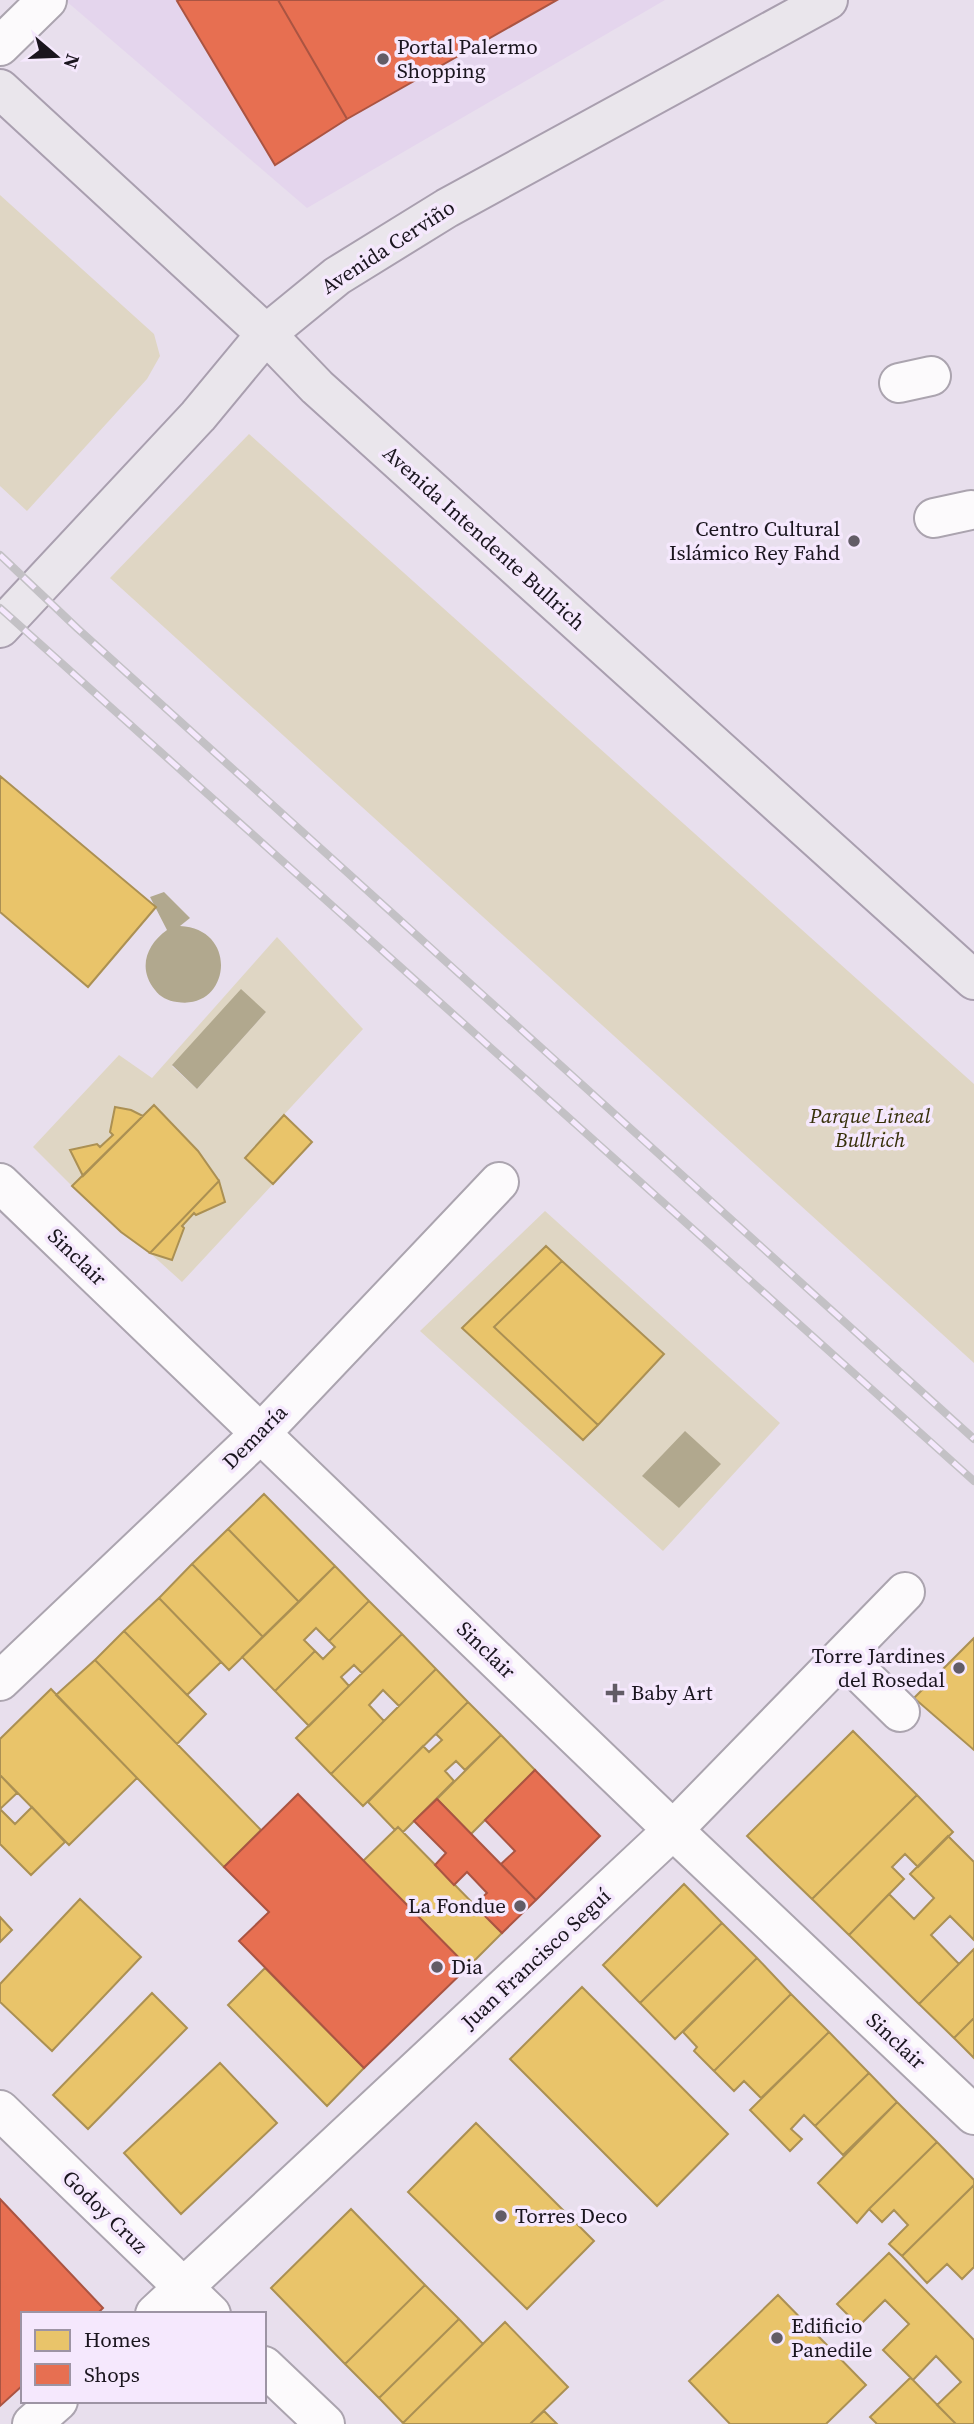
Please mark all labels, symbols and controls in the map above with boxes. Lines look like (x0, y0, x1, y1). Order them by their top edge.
north arrow (21, 21, 91, 91)
place label: Portal Palermo Shopping (397, 32, 538, 85)
text: N (57, 51, 87, 72)
marker: Portal Palermo Shopping (375, 51, 391, 67)
street label: Avenida Cerviño (315, 192, 460, 301)
street label: Avenida Intendente Bullrich (377, 439, 592, 637)
place label: Centro Cultural Islámico Rey Fahd (669, 514, 840, 567)
marker: Centro Cultural Islámico Rey Fahd (846, 533, 862, 549)
park label: Parque Lineal Bullrich (809, 1101, 931, 1154)
street label: Sinclair (42, 1221, 113, 1292)
street label: Demaría (216, 1398, 294, 1476)
street label: Sinclair (451, 1614, 522, 1685)
place label: Torre Jardines del Rosedal (812, 1641, 945, 1694)
marker: Torre Jardines del Rosedal (951, 1660, 967, 1676)
place label: Baby Art (631, 1678, 713, 1707)
marker: Baby Art (605, 1683, 625, 1703)
street label: Juan Francisco Seguí (454, 1882, 617, 2036)
place label: La Fondue (408, 1891, 506, 1920)
marker: La Fondue (512, 1898, 528, 1914)
place label: Dia (451, 1952, 483, 1981)
marker: Dia (429, 1959, 445, 1975)
street label: Sinclair (860, 2006, 933, 2076)
street label: Godoy Cruz (56, 2163, 155, 2260)
place label: Torres Deco (515, 2201, 627, 2230)
marker: Torres Deco (493, 2208, 509, 2224)
place label: Edificio Panedile (791, 2311, 873, 2364)
legend (21, 2312, 266, 2403)
text: Homes (84, 2325, 150, 2354)
marker: Edificio Panedile (769, 2330, 785, 2346)
text: Shops (84, 2360, 140, 2389)

